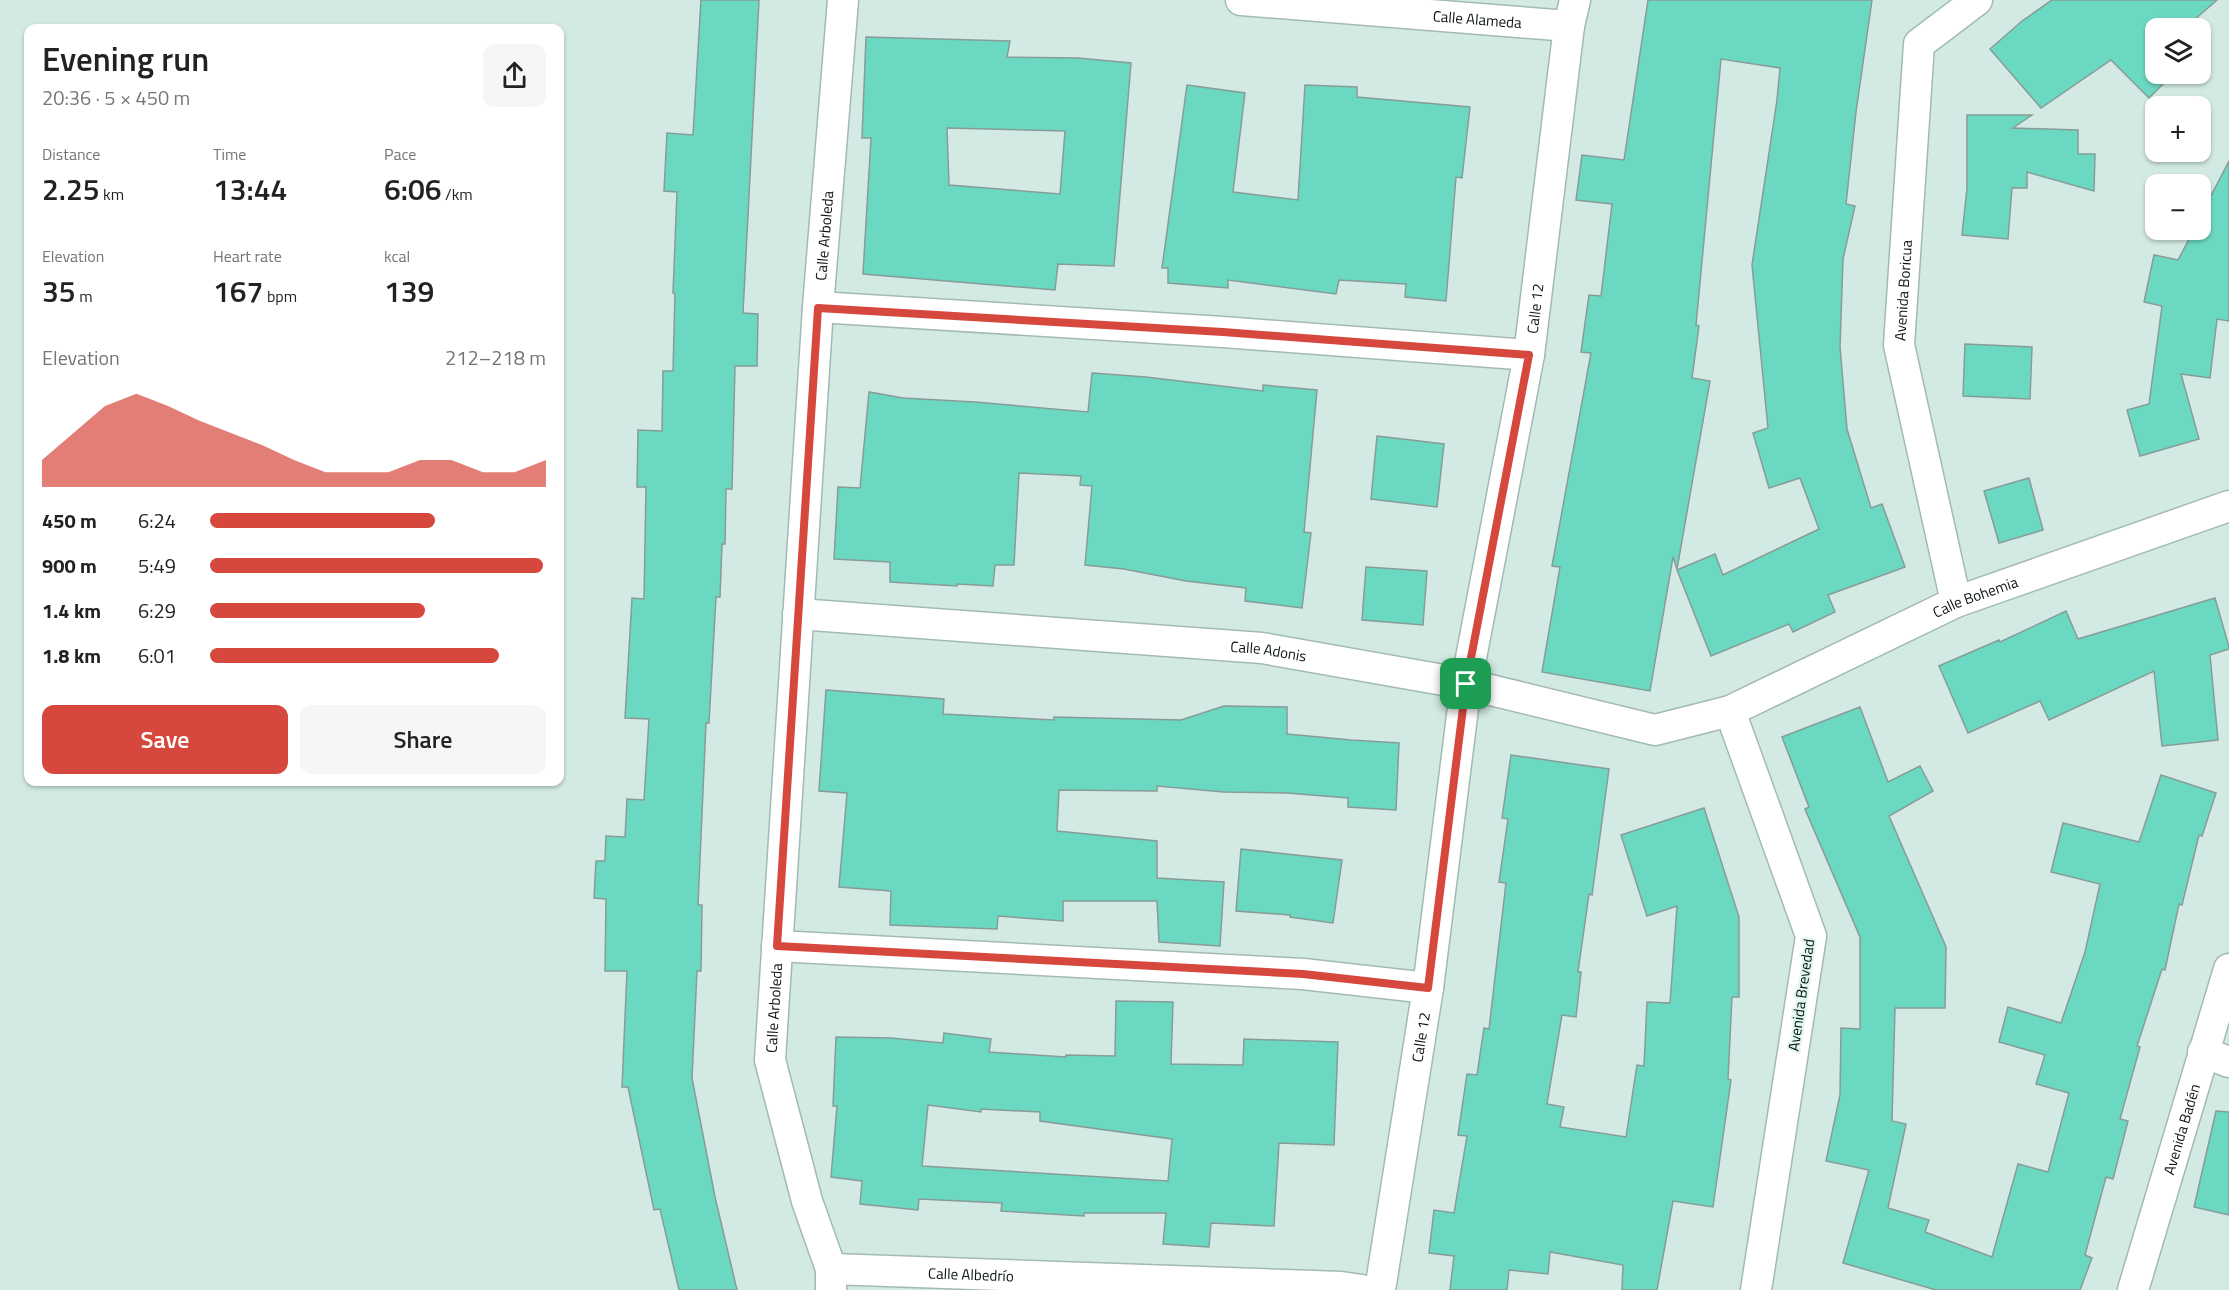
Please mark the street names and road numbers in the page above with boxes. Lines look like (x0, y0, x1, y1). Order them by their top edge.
street label: Calle Alameda (1432, 4, 1523, 34)
street label: Calle Arboleda (809, 189, 839, 281)
street label: Avenida Boricua (1888, 239, 1917, 342)
street label: Calle 12 (1520, 282, 1549, 335)
street label: Calle Bohemia (1928, 570, 2021, 623)
street label: Calle Adonis (1230, 634, 1308, 667)
street label: Avenida Brevedad (1782, 937, 1820, 1053)
street label: Calle Arboleda (759, 962, 788, 1054)
street label: Calle 12 (1405, 1011, 1435, 1064)
street label: Avenida Badén (2157, 1081, 2206, 1177)
street label: Calle Albedrío (928, 1261, 1014, 1287)

